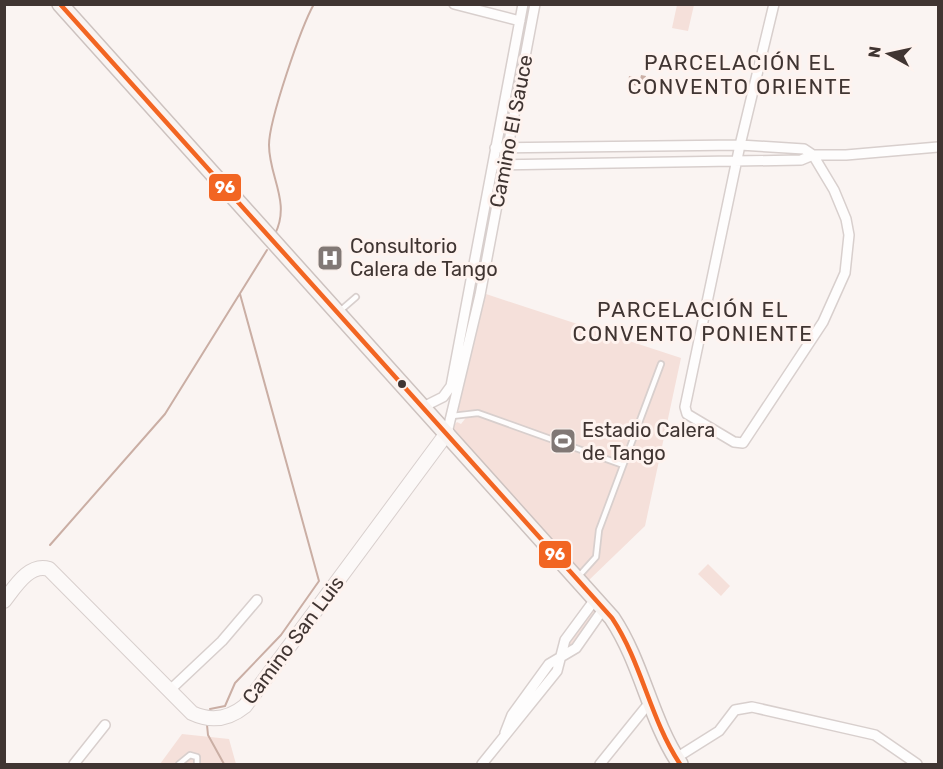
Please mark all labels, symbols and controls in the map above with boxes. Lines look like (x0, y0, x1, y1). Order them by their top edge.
north arrow (859, 24, 919, 84)
text: N (864, 45, 885, 59)
district label: PARCELACIÓN EL CONVENTO ORIENTE (628, 50, 853, 99)
street label: Camino El Sauce (484, 53, 538, 209)
line badge: 96 (208, 173, 242, 202)
text: 96 (215, 178, 235, 197)
place label: Consultorio Calera de Tango (350, 234, 498, 281)
hospital icon: Consultorio Calera de Tango (315, 243, 345, 273)
district label: PARCELACIÓN EL CONVENTO PONIENTE (573, 297, 813, 346)
unlabelled marker (396, 378, 408, 390)
place label: Estadio Calera de Tango (582, 418, 715, 465)
sports icon: Estadio Calera de Tango (548, 426, 578, 456)
line badge: 96 (538, 540, 572, 569)
text: 96 (545, 545, 565, 564)
street label: Camino San Luis (237, 571, 349, 709)

